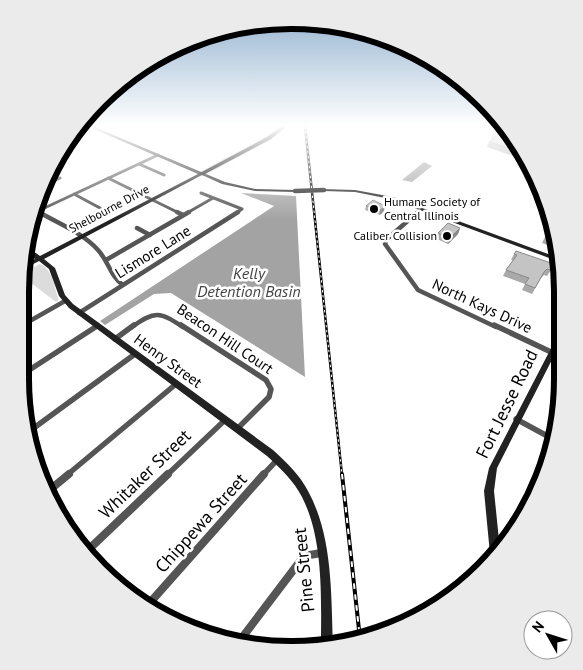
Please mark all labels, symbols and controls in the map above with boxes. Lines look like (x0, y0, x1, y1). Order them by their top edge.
street label: Shelbourne Drive (66, 181, 151, 236)
place label: Humane Society of Central Illinois (384, 194, 481, 223)
marker: Humane Society of Central Illinois (368, 203, 380, 215)
street label: Lismore Lane (111, 221, 194, 282)
place label: Caliber Collision (353, 228, 437, 243)
marker: Caliber Collision (441, 230, 453, 242)
water label: Kelly Detention Basin (197, 263, 301, 301)
street label: North Kays Drive (429, 274, 535, 337)
street label: Beacon Hill Court (173, 299, 277, 378)
street label: Henry Street (130, 329, 206, 392)
street label: Fort Jesse Road (470, 346, 543, 462)
street label: Whitaker Street (94, 424, 195, 523)
street label: Chippewa Street (150, 468, 251, 577)
street label: Pine Street (288, 527, 319, 613)
north arrow (523, 610, 573, 660)
text: N (528, 618, 548, 636)

